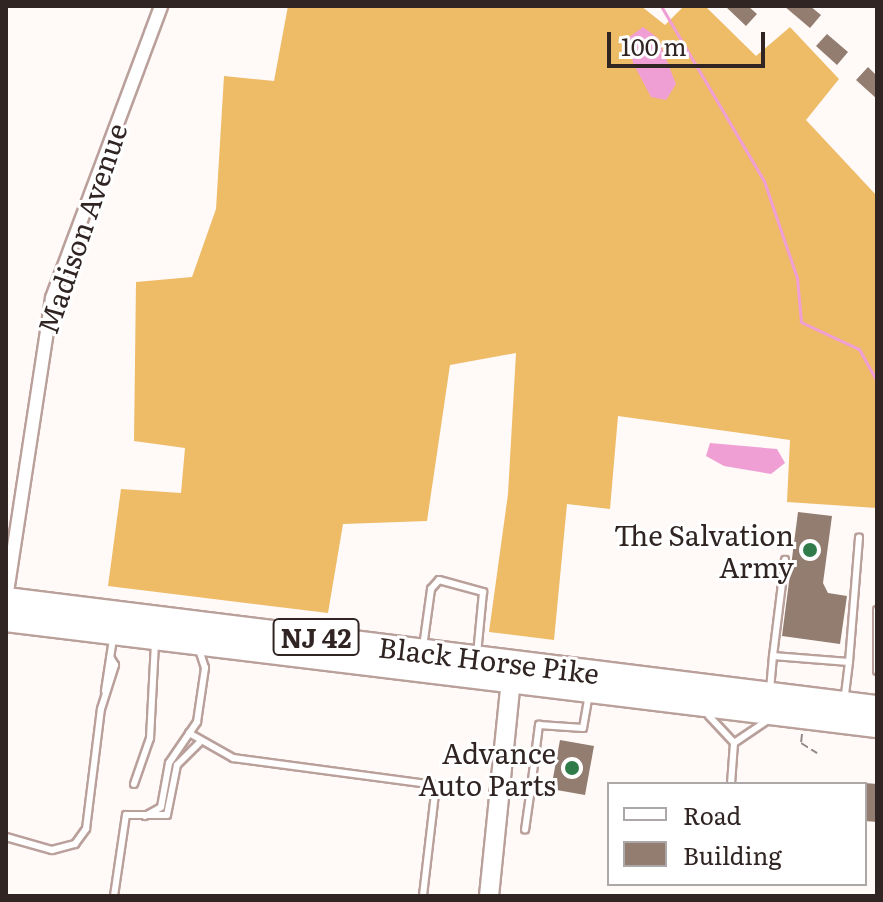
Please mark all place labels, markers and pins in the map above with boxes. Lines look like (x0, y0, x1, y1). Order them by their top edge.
place label: The Salvation Army (614, 517, 794, 583)
marker: The Salvation Army (801, 541, 819, 559)
place label: Advance Auto Parts (418, 735, 556, 801)
marker: Advance Auto Parts (563, 759, 581, 777)

